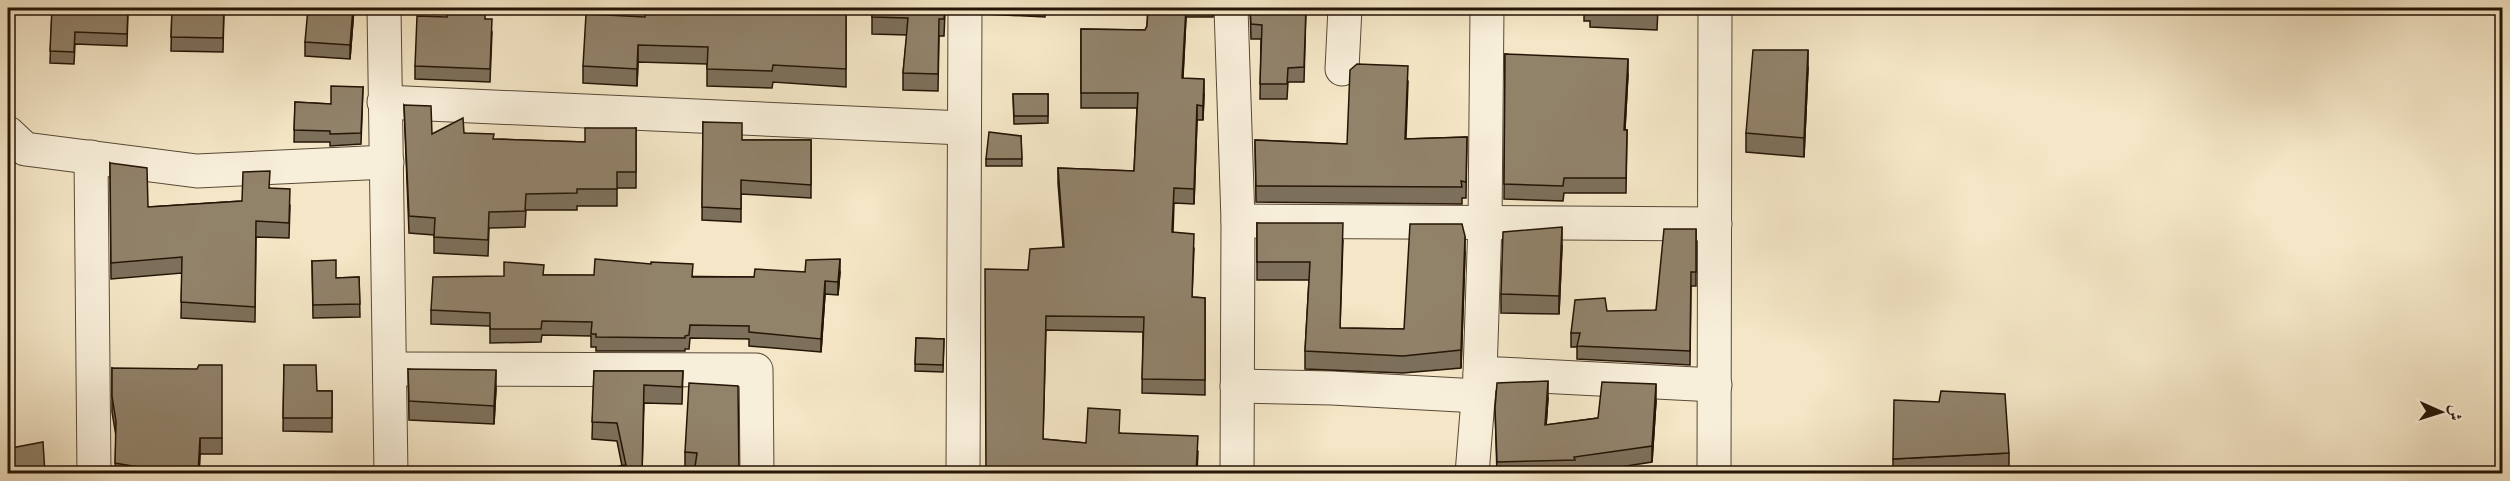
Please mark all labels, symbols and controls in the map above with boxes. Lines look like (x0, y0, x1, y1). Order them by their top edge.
north arrow (2411, 382, 2471, 442)
text: ش (2445, 404, 2466, 421)

